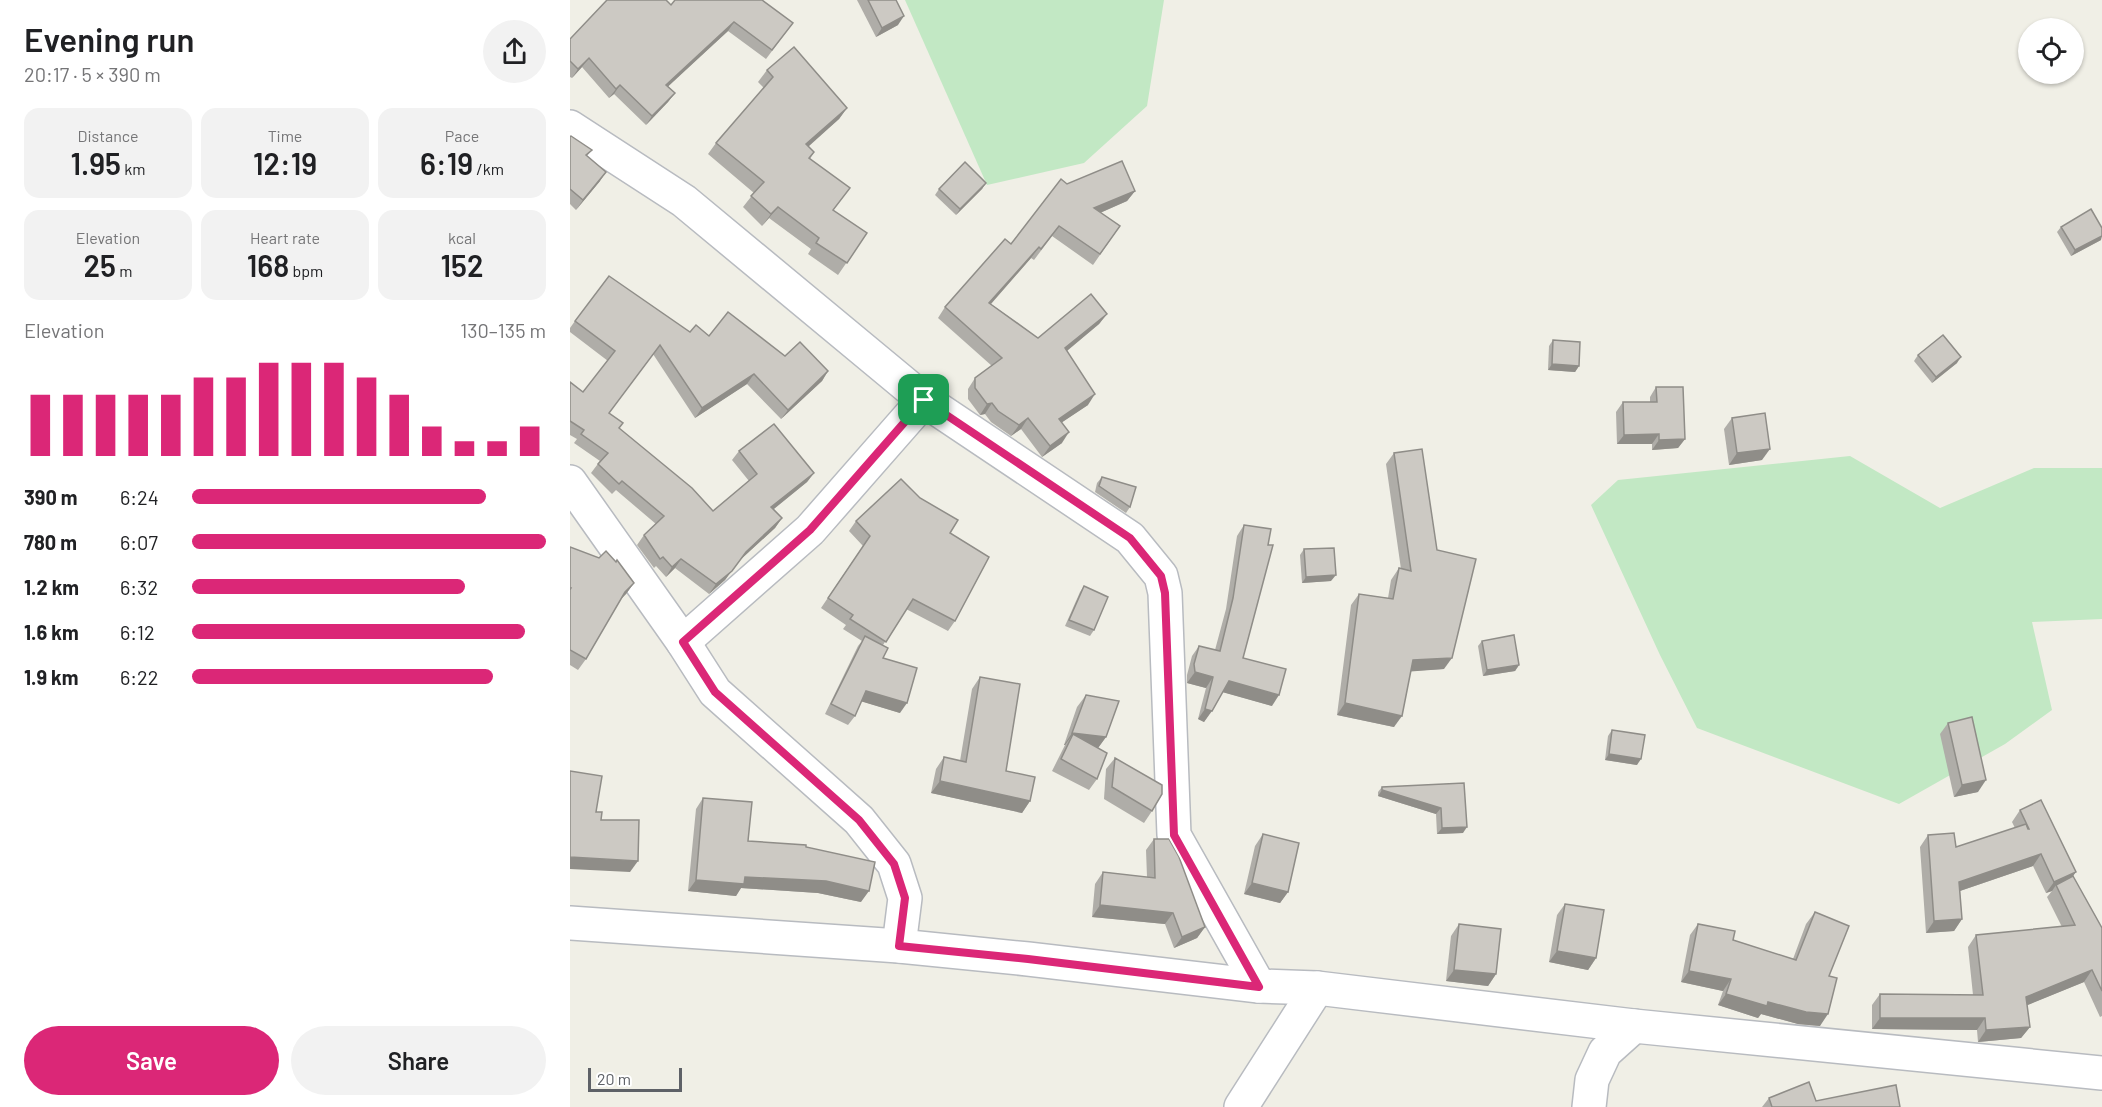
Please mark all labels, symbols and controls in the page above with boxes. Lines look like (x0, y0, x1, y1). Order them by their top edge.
map controls (2018, 18, 2084, 84)
button: locate (2018, 18, 2084, 84)
text: Evening run (24, 19, 194, 59)
button: share (483, 20, 546, 83)
text: 20:17 · 5 × 390 m (24, 62, 161, 86)
text: Distance (78, 126, 138, 145)
text: Time (268, 126, 302, 145)
text: Pace (445, 126, 479, 145)
text: 1.95 (71, 145, 121, 181)
text: 12:19 (253, 145, 317, 181)
text: 6:19 (420, 145, 473, 181)
text: km (121, 159, 145, 178)
text: /km (473, 159, 504, 178)
text: Elevation (76, 228, 140, 247)
text: Heart rate (250, 228, 320, 247)
text: kcal (448, 228, 476, 247)
text: 25 (84, 247, 116, 283)
text: 168 (247, 247, 289, 283)
text: 152 (440, 247, 484, 283)
text: m (116, 261, 132, 280)
text: bpm (289, 261, 323, 280)
text: Elevation (24, 318, 105, 342)
text: 130–135 m (460, 318, 546, 342)
pin (898, 374, 949, 425)
icon: arrive (907, 383, 940, 416)
text: 390 m (24, 485, 78, 509)
text: 6:24 (120, 485, 159, 509)
text: 780 m (24, 530, 77, 554)
text: 6:07 (120, 530, 158, 554)
text: 1.2 km (24, 575, 79, 599)
text: 6:32 (120, 575, 158, 599)
text: 1.6 km (24, 620, 79, 644)
text: 6:12 (120, 620, 155, 644)
text: 1.9 km (24, 665, 78, 689)
text: 6:22 (120, 665, 159, 689)
button: Save (24, 1026, 279, 1095)
button: Share (291, 1026, 546, 1095)
scale bar (588, 1065, 682, 1092)
text: 20 m (597, 1069, 631, 1088)

